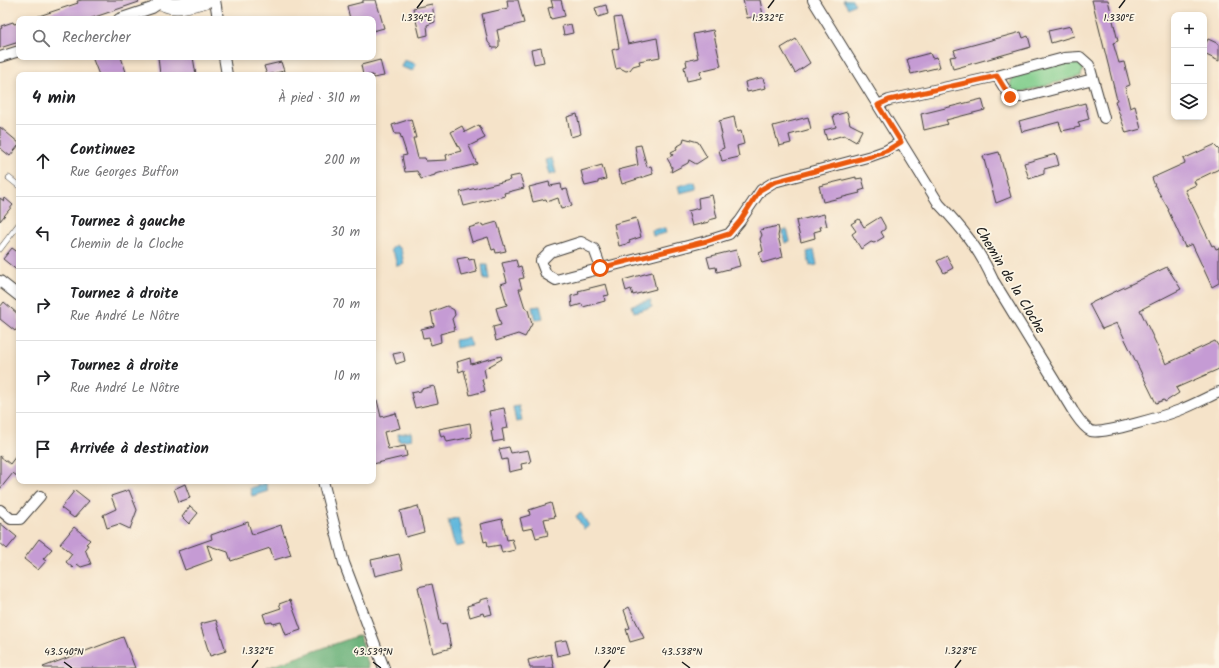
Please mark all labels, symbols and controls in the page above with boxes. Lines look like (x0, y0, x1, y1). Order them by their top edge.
text: 1.334°E (401, 10, 434, 26)
text: 1.332°E (752, 10, 785, 26)
text: 1.330°E (1103, 10, 1136, 26)
map controls (1171, 12, 1207, 120)
button: + (1171, 12, 1207, 48)
search box (16, 16, 376, 60)
text: Rechercher (62, 26, 130, 50)
icon: search (30, 27, 52, 49)
button: − (1171, 48, 1207, 84)
button: layers (1171, 84, 1207, 120)
text: 4 min (32, 85, 76, 112)
text: À pied · 310 m (278, 88, 360, 109)
route end (1001, 88, 1019, 106)
text: Continuez (70, 138, 135, 162)
icon: ahead (32, 150, 54, 172)
text: 200 m (324, 150, 360, 171)
text: Rue Georges Buffon (70, 162, 179, 183)
text: Tournez à gauche (70, 210, 185, 234)
icon: left (32, 222, 54, 244)
text: 30 m (331, 222, 360, 243)
street label: Chemin de la Cloche (969, 222, 1051, 339)
text: Chemin de la Cloche (70, 234, 184, 255)
route start (591, 259, 609, 277)
text: Tournez à droite (70, 282, 178, 306)
icon: right (32, 294, 54, 316)
text: 70 m (332, 294, 360, 315)
text: Rue André Le Nôtre (70, 306, 179, 327)
text: Tournez à droite (70, 354, 178, 378)
icon: right (32, 366, 54, 388)
text: 10 m (334, 366, 360, 387)
text: Rue André Le Nôtre (70, 378, 179, 399)
text: Arrivée à destination (70, 437, 209, 461)
icon: arrive (32, 438, 54, 460)
text: 1.332°E (242, 643, 275, 659)
text: 1.330°E (594, 643, 627, 659)
text: 1.328°E (945, 643, 978, 659)
text: 43.540°N (44, 644, 84, 660)
text: 43.539°N (353, 644, 393, 660)
text: 43.538°N (662, 644, 703, 660)

